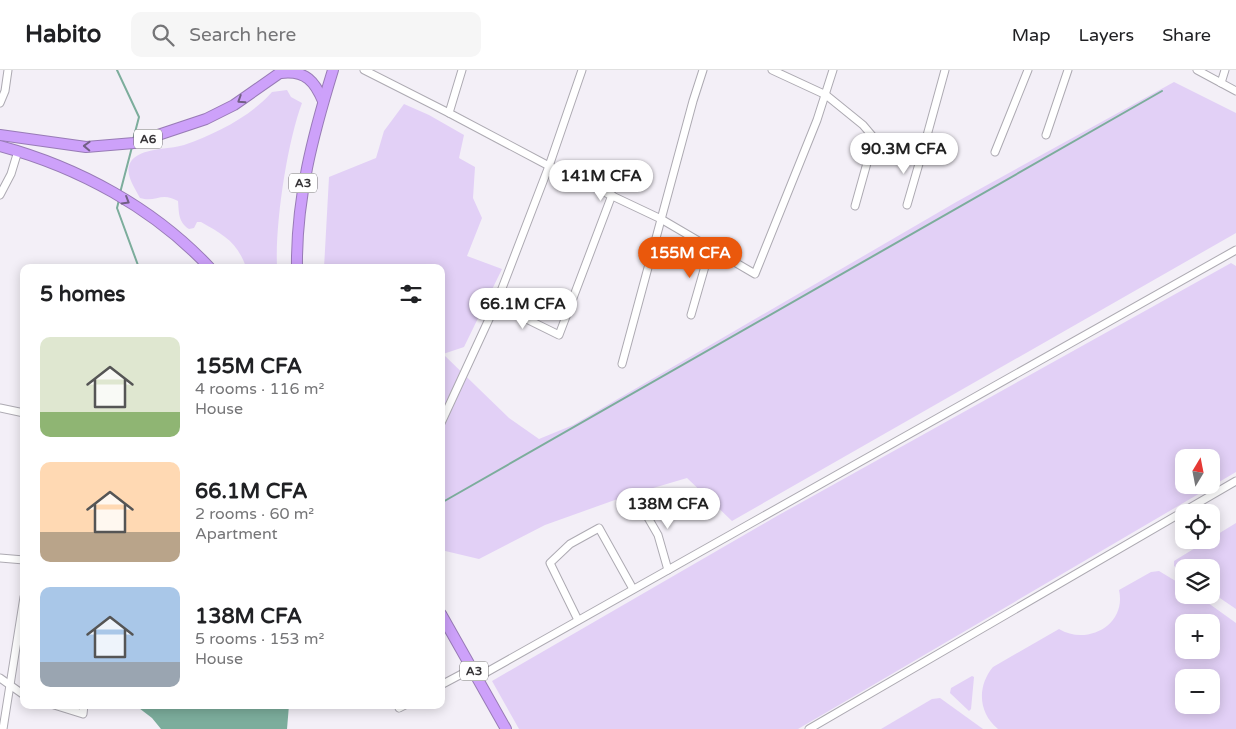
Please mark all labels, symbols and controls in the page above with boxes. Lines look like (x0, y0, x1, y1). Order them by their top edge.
search box (131, 12, 481, 57)
text: Habito (25, 20, 101, 49)
icon: search (149, 21, 177, 49)
text: Search here (189, 24, 296, 46)
text: Map (1012, 24, 1051, 46)
text: Layers (1079, 24, 1134, 46)
text: Share (1162, 24, 1211, 46)
one-way arrow (237, 94, 247, 103)
road number: A6 (134, 130, 162, 148)
pin: 90.3M CFA (847, 132, 961, 175)
text: 90.3M CFA (861, 139, 947, 159)
one-way arrow (83, 141, 91, 151)
pin: 141M CFA (549, 160, 653, 202)
text: 141M CFA (560, 166, 642, 186)
road number: A3 (289, 174, 317, 192)
one-way arrow (120, 194, 129, 204)
pin: 155M CFA (638, 236, 742, 279)
text: 155M CFA (649, 243, 731, 263)
icon: filters (397, 280, 425, 308)
text: 5 homes (40, 282, 125, 307)
pin: 66.1M CFA (466, 288, 580, 330)
text: 66.1M CFA (480, 294, 566, 314)
text: 155M CFA (195, 354, 302, 379)
icon: home (80, 357, 140, 417)
text: 4 rooms · 116 m² (195, 379, 324, 399)
text: House (195, 399, 243, 419)
north arrow (1175, 449, 1220, 494)
map controls (1175, 449, 1220, 714)
text: 66.1M CFA (195, 479, 308, 504)
icon: home (80, 482, 140, 542)
pin: 138M CFA (616, 488, 720, 530)
text: 138M CFA (627, 494, 709, 514)
text: 2 rooms · 60 m² (195, 504, 314, 524)
button: locate (1175, 504, 1220, 549)
text: Apartment (195, 524, 278, 544)
button: layers (1175, 559, 1220, 604)
text: 138M CFA (195, 604, 302, 629)
icon: home (80, 607, 140, 667)
button: + (1175, 614, 1220, 659)
text: 5 rooms · 153 m² (195, 629, 324, 649)
text: House (195, 649, 243, 669)
road number: A3 (460, 662, 488, 680)
button: − (1175, 669, 1220, 714)

